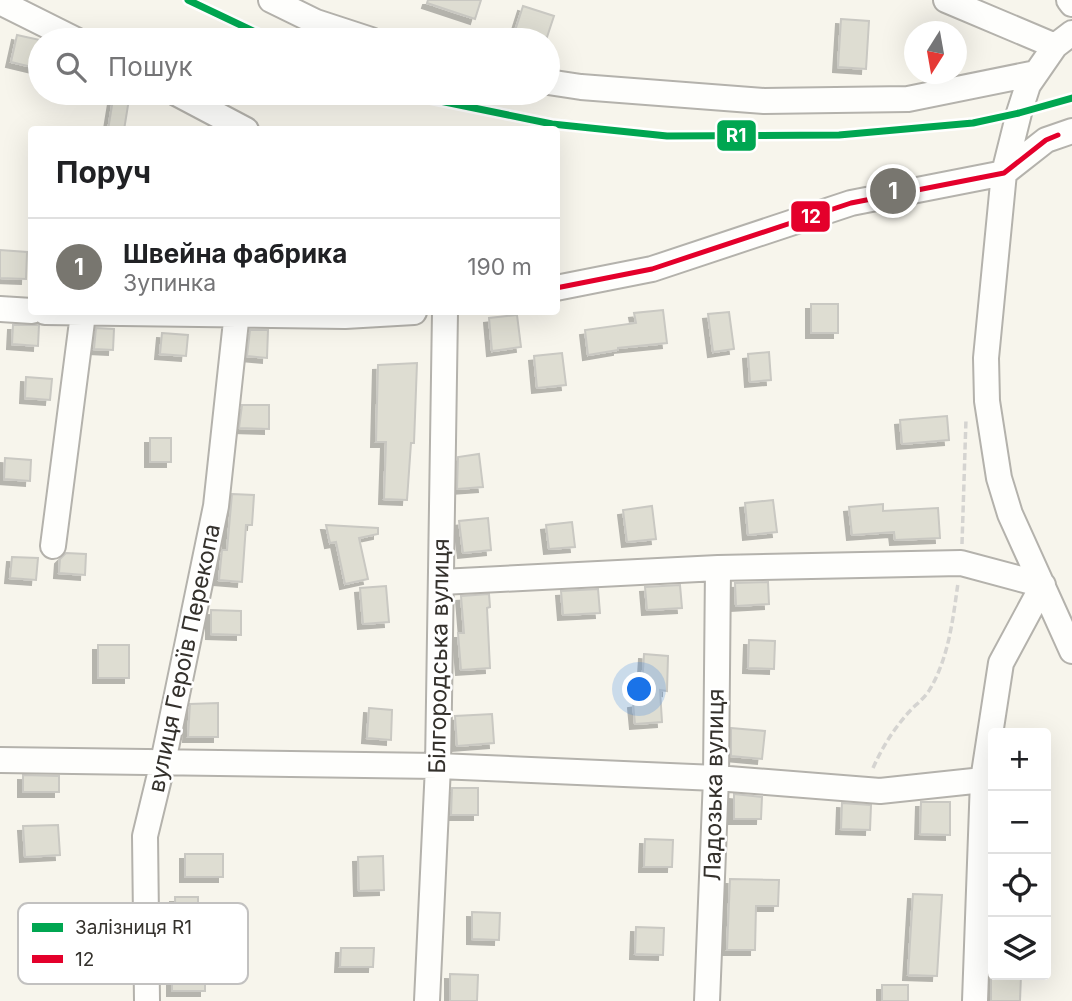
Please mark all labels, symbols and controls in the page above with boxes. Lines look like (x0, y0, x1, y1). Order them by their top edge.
north arrow (904, 21, 967, 84)
search box (28, 28, 560, 105)
icon: search (52, 48, 90, 86)
text: Пошук (108, 51, 193, 82)
line badge: R1 (716, 119, 757, 152)
text: R1 (726, 124, 746, 147)
text: Поруч (56, 154, 151, 190)
pin: 1 (870, 165, 916, 217)
line badge: 12 (790, 200, 831, 233)
text: 12 (801, 205, 821, 228)
text: Швейна фабрика (123, 238, 347, 269)
text: 1 (74, 253, 84, 281)
text: 190 m (467, 253, 532, 281)
text: Зупинка (123, 269, 216, 297)
street label: вулиця Героїв Перекопа (142, 521, 226, 795)
street label: Білгородська вулиця (423, 538, 455, 774)
your location (622, 672, 656, 706)
street label: Ладозька вулиця (698, 688, 730, 882)
map controls (988, 728, 1051, 980)
button: + (988, 728, 1051, 791)
button: − (988, 791, 1051, 854)
button: locate (988, 854, 1051, 917)
legend (18, 903, 248, 984)
text: Залізниця R1 (75, 916, 192, 939)
button: layers (988, 917, 1051, 980)
text: 12 (75, 948, 94, 971)

